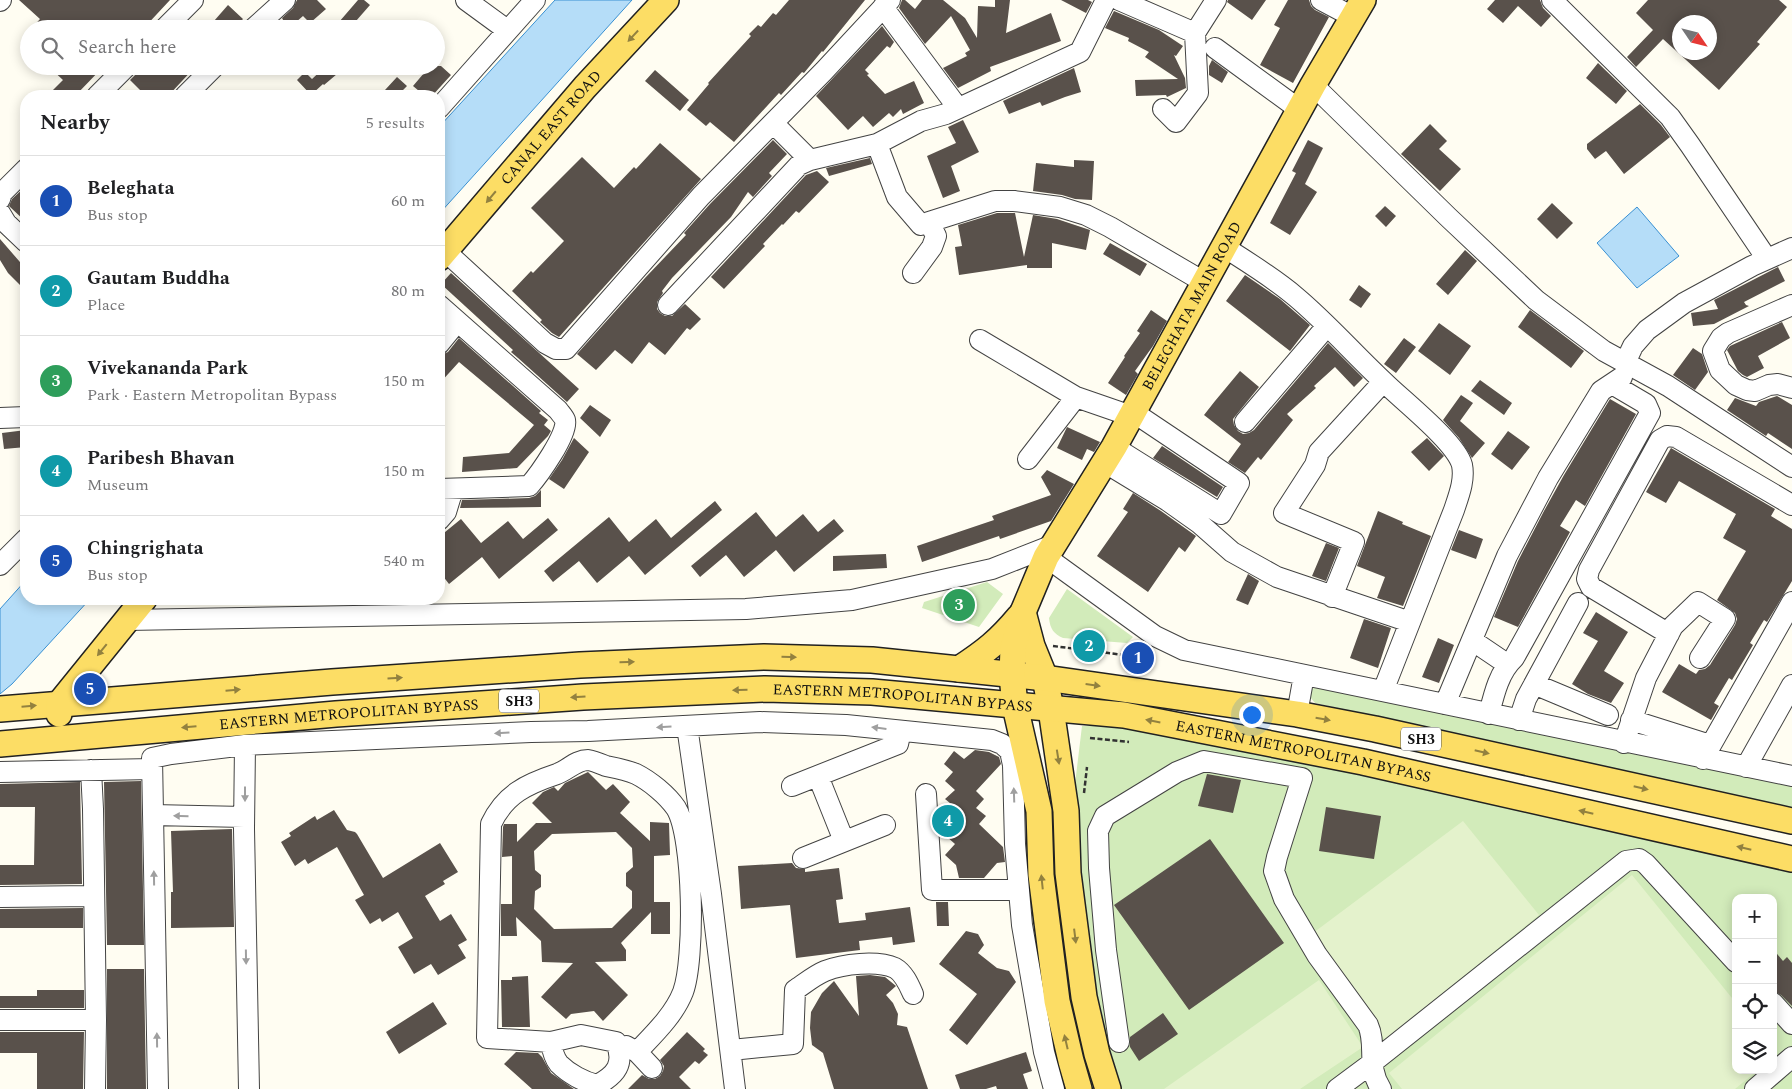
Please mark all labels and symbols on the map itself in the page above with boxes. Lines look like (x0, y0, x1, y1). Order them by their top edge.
north arrow (1672, 15, 1717, 60)
one-way arrow (627, 29, 639, 41)
street label: CANAL EAST ROAD (495, 65, 607, 190)
one-way arrow (486, 191, 497, 203)
street label: BELEGHATA MAIN ROAD (1136, 217, 1248, 395)
pin: 3 (943, 586, 975, 624)
pin: 2 (1073, 627, 1105, 665)
pin: 1 (1122, 639, 1154, 677)
one-way arrow (97, 643, 108, 656)
one-way arrow (781, 654, 797, 662)
one-way arrow (619, 658, 635, 666)
pin: 5 (74, 670, 106, 708)
one-way arrow (387, 673, 403, 681)
street label: EASTERN METROPOLITAN BYPASS (772, 678, 1033, 719)
one-way arrow (1086, 681, 1102, 689)
one-way arrow (225, 686, 241, 694)
one-way arrow (732, 686, 748, 694)
road number: SH3 (499, 689, 539, 712)
street label: EASTERN METROPOLITAN BYPASS (218, 693, 479, 736)
one-way arrow (569, 694, 585, 702)
one-way arrow (22, 702, 38, 710)
your location (1239, 702, 1265, 728)
street label: EASTERN METROPOLITAN BYPASS (1173, 714, 1433, 789)
one-way arrow (1316, 716, 1332, 724)
one-way arrow (1145, 717, 1161, 725)
one-way arrow (181, 724, 197, 732)
one-way arrow (656, 724, 672, 732)
one-way arrow (870, 724, 886, 732)
road number: SH3 (1401, 728, 1441, 751)
one-way arrow (493, 730, 509, 738)
one-way arrow (1475, 748, 1490, 756)
one-way arrow (1054, 750, 1062, 766)
one-way arrow (1633, 784, 1648, 792)
one-way arrow (241, 786, 249, 802)
one-way arrow (1009, 787, 1017, 803)
pin: 4 (932, 802, 964, 840)
one-way arrow (1577, 808, 1593, 816)
one-way arrow (173, 812, 189, 820)
one-way arrow (1737, 844, 1752, 852)
one-way arrow (150, 870, 158, 886)
one-way arrow (1038, 873, 1046, 889)
one-way arrow (1072, 929, 1080, 945)
one-way arrow (243, 949, 251, 965)
one-way arrow (153, 1032, 161, 1048)
one-way arrow (1062, 1035, 1070, 1050)

